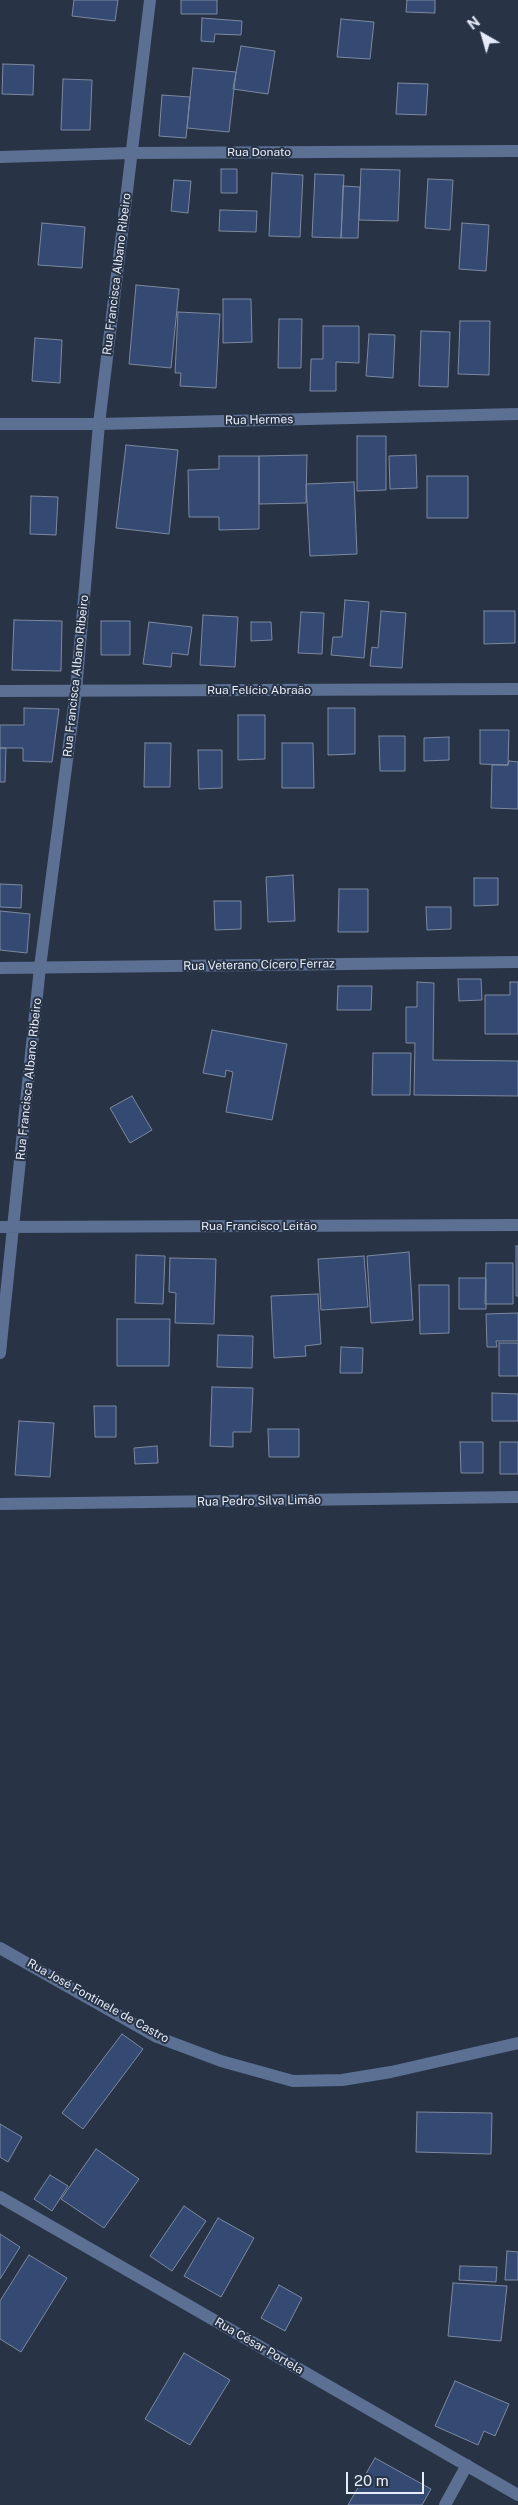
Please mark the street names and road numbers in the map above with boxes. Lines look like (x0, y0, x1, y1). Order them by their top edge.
street label: Rua Donato (227, 145, 291, 159)
street label: Rua Francisca Albano Ribeiro (100, 192, 134, 356)
street label: Rua Hermes (225, 412, 293, 428)
street label: Rua Francisca Albano Ribeiro (60, 594, 92, 758)
street label: Rua Felício Abraão (207, 683, 311, 697)
street label: Rua Veterano Cícero Ferraz (183, 956, 335, 974)
street label: Rua Francisca Albano Ribeiro (13, 997, 45, 1161)
street label: Rua Francisco Leitão (201, 1219, 317, 1233)
street label: Rua Pedro Silva Limão (197, 1493, 321, 1509)
street label: Rua José Fontinele de Castro (24, 1956, 172, 2046)
street label: Rua César Portela (212, 2315, 306, 2377)

